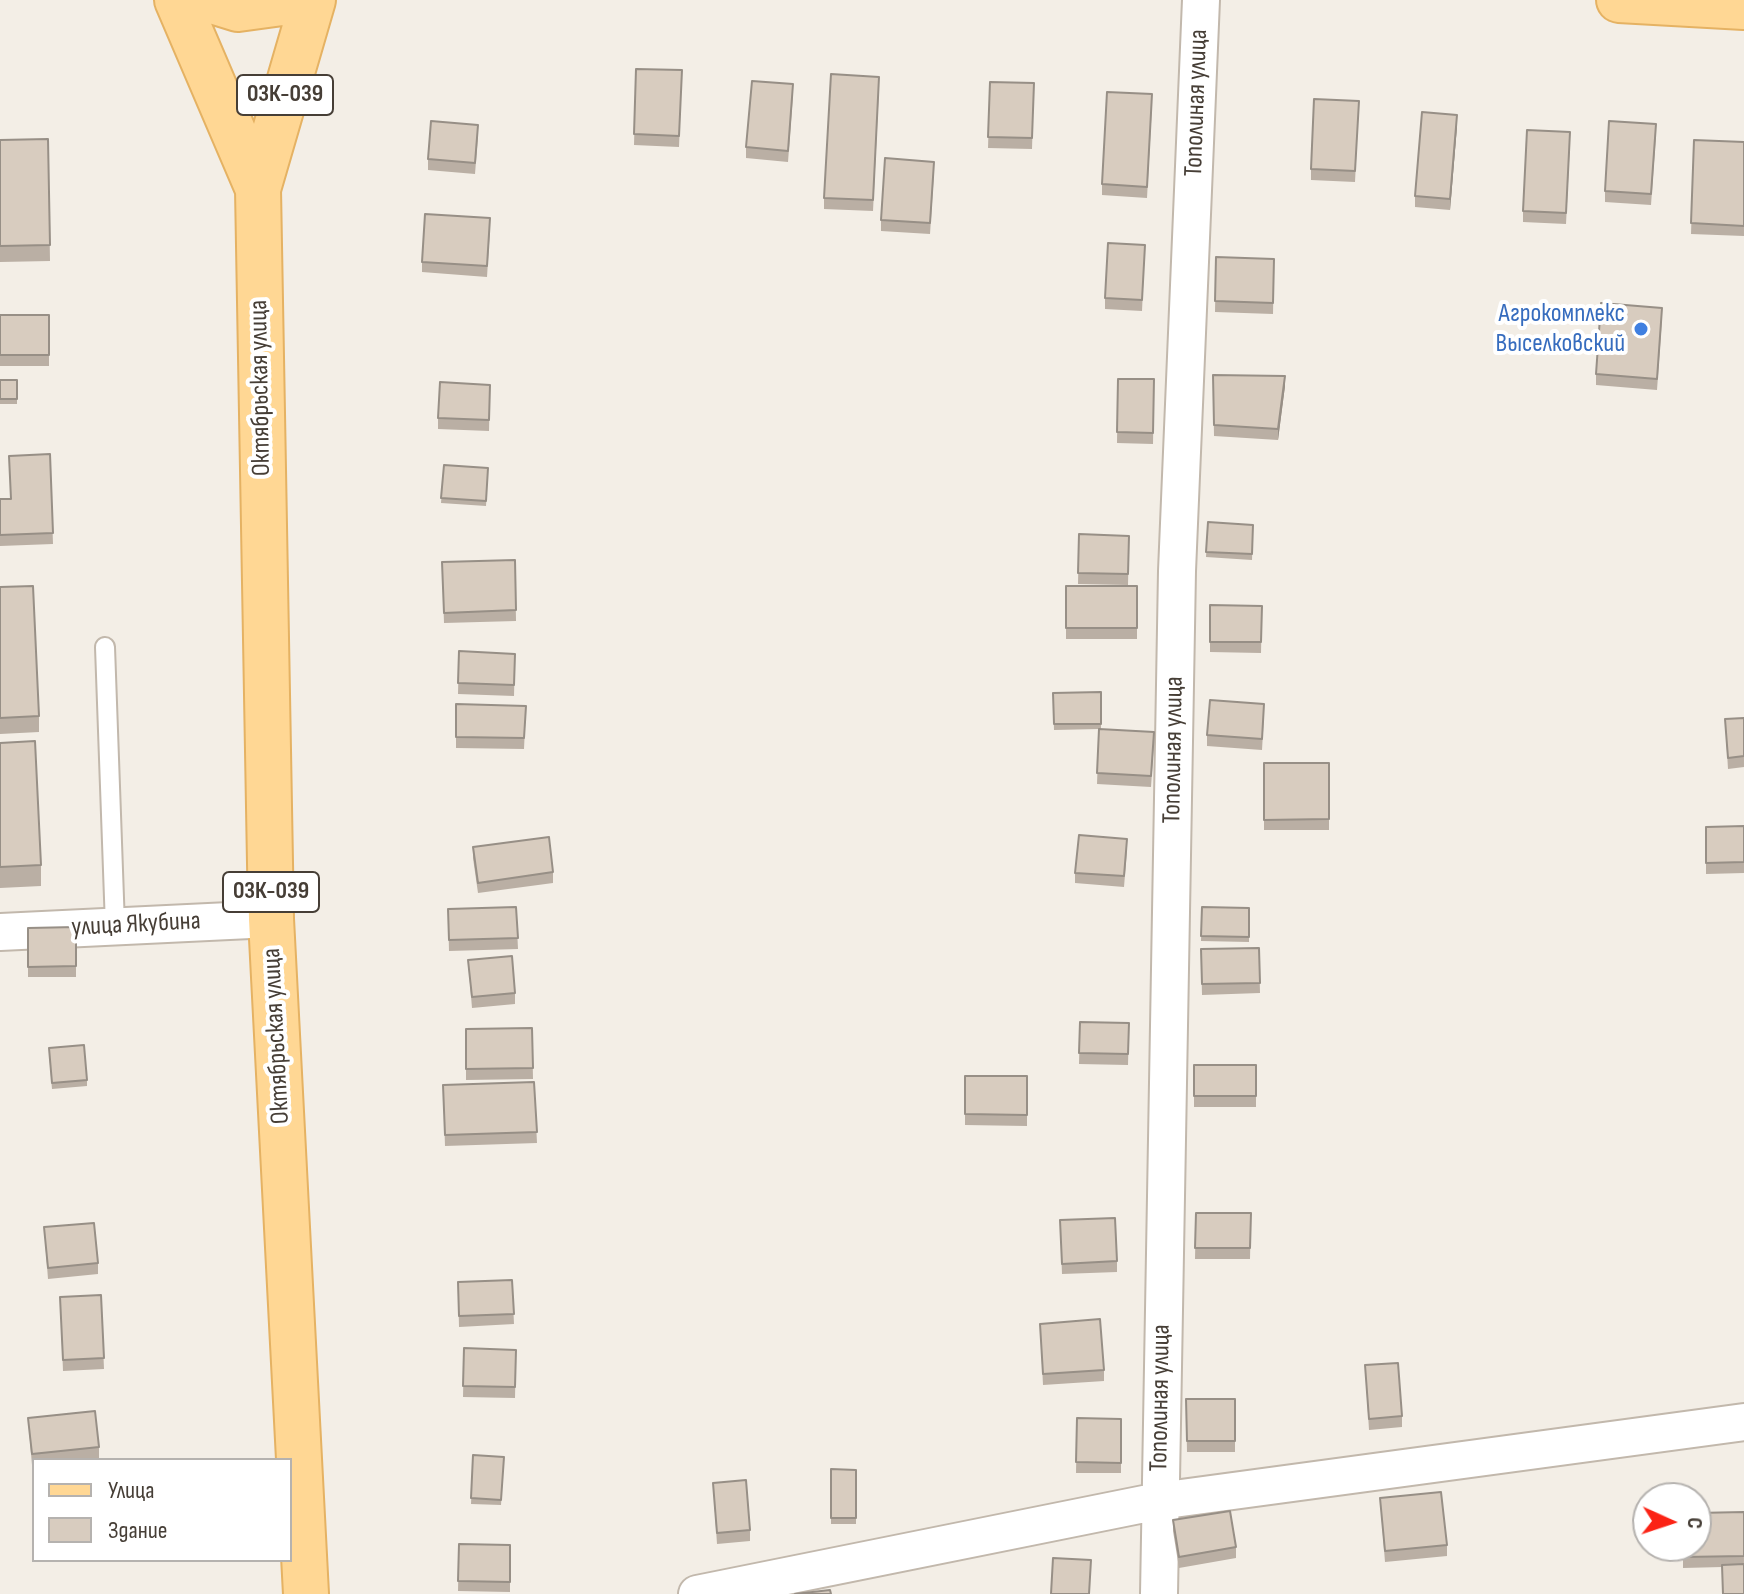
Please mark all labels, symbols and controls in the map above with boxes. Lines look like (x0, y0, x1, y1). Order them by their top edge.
street label: Тополиная улица (1179, 29, 1215, 177)
road number: 03К-039 (237, 75, 333, 115)
place label: Агрокомплекс Выселковский (1496, 298, 1625, 360)
street label: Октябрьская улица (244, 300, 278, 476)
marker: Агрокомплекс Выселковский (1632, 320, 1650, 338)
street label: Тополиная улица (1157, 676, 1191, 824)
road number: 03К-039 (223, 872, 319, 912)
street label: улица Якубина (71, 906, 201, 944)
street label: Октябрьская улица (257, 947, 297, 1125)
street label: Тополиная улица (1144, 1324, 1178, 1472)
legend (32, 1458, 292, 1562)
text: Улица (108, 1476, 154, 1505)
north arrow (1632, 1482, 1712, 1562)
text: Здание (108, 1516, 167, 1545)
text: С (1681, 1517, 1708, 1530)

